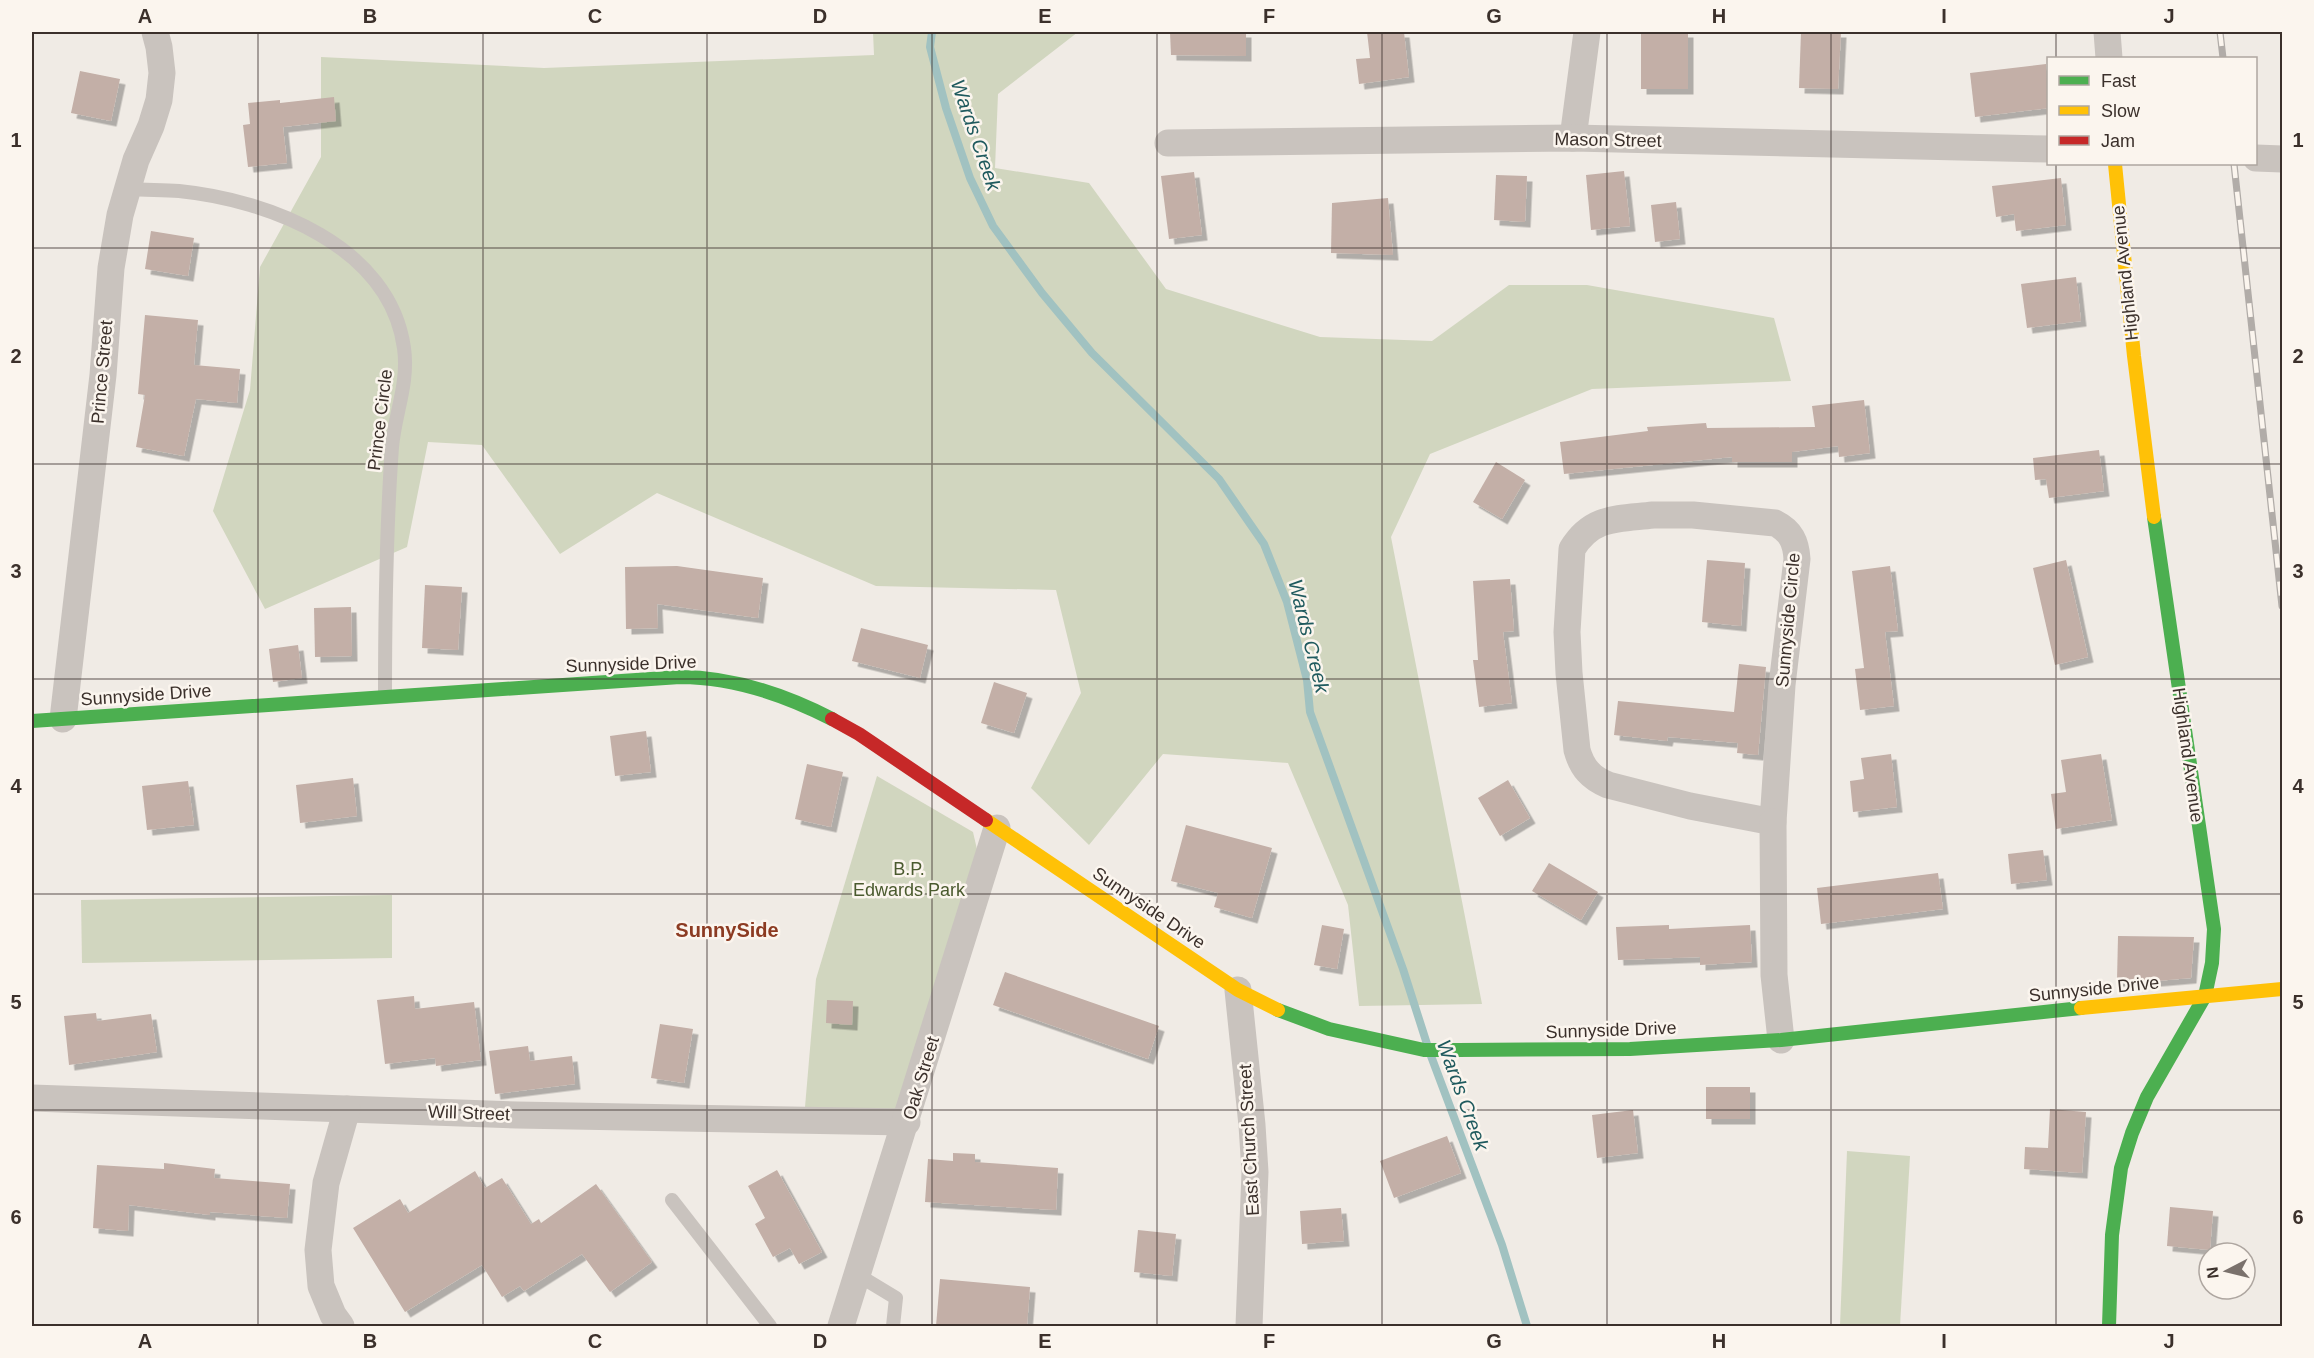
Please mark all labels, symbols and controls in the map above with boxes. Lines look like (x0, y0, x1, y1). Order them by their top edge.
text: A (138, 5, 152, 27)
text: B (363, 5, 377, 27)
text: C (588, 5, 602, 27)
text: D (813, 5, 827, 27)
text: E (1038, 5, 1052, 27)
text: F (1263, 5, 1275, 27)
text: G (1486, 5, 1502, 27)
text: H (1712, 5, 1726, 27)
text: I (1941, 5, 1947, 27)
text: J (2163, 5, 2175, 27)
legend (2047, 57, 2257, 165)
text: Fast (2101, 71, 2136, 91)
water label: Wards Creek (947, 76, 1006, 195)
text: Slow (2101, 101, 2141, 121)
text: 1 (10, 129, 22, 151)
street label: Mason Street (1554, 129, 1662, 151)
text: 1 (2292, 129, 2304, 151)
text: Jam (2101, 131, 2135, 151)
street label: Highland Avenue (2108, 204, 2142, 342)
street label: Prince Street (88, 319, 116, 425)
text: 2 (10, 345, 22, 367)
text: 2 (2292, 345, 2304, 367)
street label: Prince Circle (364, 368, 396, 472)
street label: Sunnyside Circle (1772, 552, 1804, 688)
text: 3 (10, 560, 22, 582)
text: 3 (2292, 560, 2304, 582)
water label: Wards Creek (1284, 577, 1334, 696)
street label: Sunnyside Drive (565, 652, 697, 676)
street label: Sunnyside Drive (80, 680, 212, 710)
street label: Highland Avenue (2169, 686, 2207, 824)
text: 4 (10, 775, 22, 797)
text: 4 (2292, 775, 2304, 797)
park label: B.P. Edwards Park (853, 859, 966, 900)
street label: Sunnyside Drive (1089, 863, 1209, 953)
district label: SunnySide (675, 919, 779, 941)
street label: Sunnyside Drive (2028, 972, 2160, 1006)
text: 5 (10, 991, 22, 1013)
text: 5 (2292, 991, 2304, 1013)
street label: Sunnyside Drive (1545, 1018, 1677, 1042)
street label: Oak Street (899, 1034, 943, 1122)
water label: Wards Creek (1433, 1037, 1494, 1154)
street label: East Church Street (1235, 1064, 1263, 1216)
street label: Will Street (428, 1102, 510, 1124)
text: 6 (10, 1206, 22, 1228)
text: 6 (2292, 1206, 2304, 1228)
north arrow (2197, 1241, 2257, 1301)
text: N (2203, 1266, 2222, 1280)
text: A (138, 1330, 152, 1352)
text: B (363, 1330, 377, 1352)
text: C (588, 1330, 602, 1352)
text: D (813, 1330, 827, 1352)
text: E (1038, 1330, 1052, 1352)
text: F (1263, 1330, 1275, 1352)
text: G (1486, 1330, 1502, 1352)
text: H (1712, 1330, 1726, 1352)
text: I (1941, 1330, 1947, 1352)
text: J (2163, 1330, 2175, 1352)

